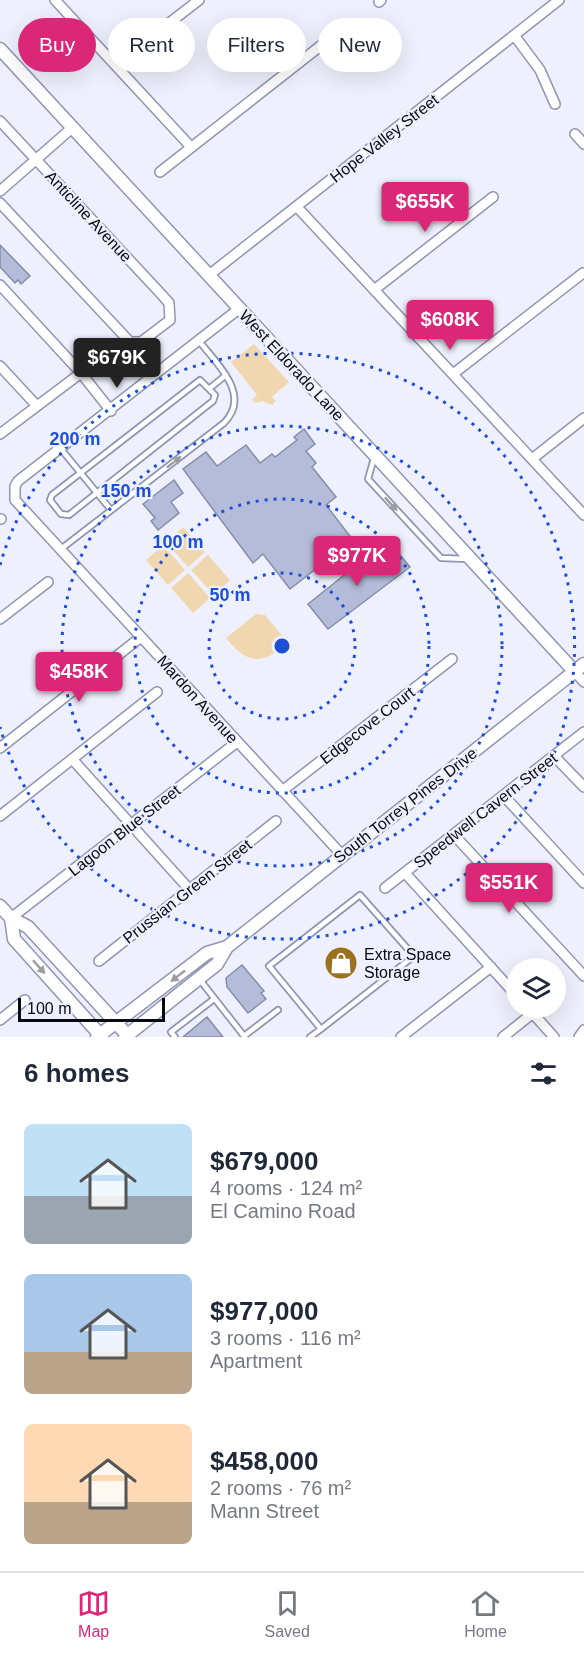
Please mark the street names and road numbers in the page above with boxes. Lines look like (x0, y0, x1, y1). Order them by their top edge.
street label: Hope Valley Street (327, 91, 442, 186)
street label: Anticline Avenue (42, 167, 135, 265)
street label: West Eldorado Lane (236, 307, 347, 424)
street label: Mardon Avenue (154, 652, 241, 747)
street label: Edgecove Court (317, 683, 418, 767)
street label: South Torrey Pines Drive (330, 744, 480, 866)
street label: Speedwell Cavern Street (410, 749, 561, 872)
street label: Lagoon Blue Street (65, 781, 184, 879)
street label: Prussian Green Street (120, 836, 255, 947)

